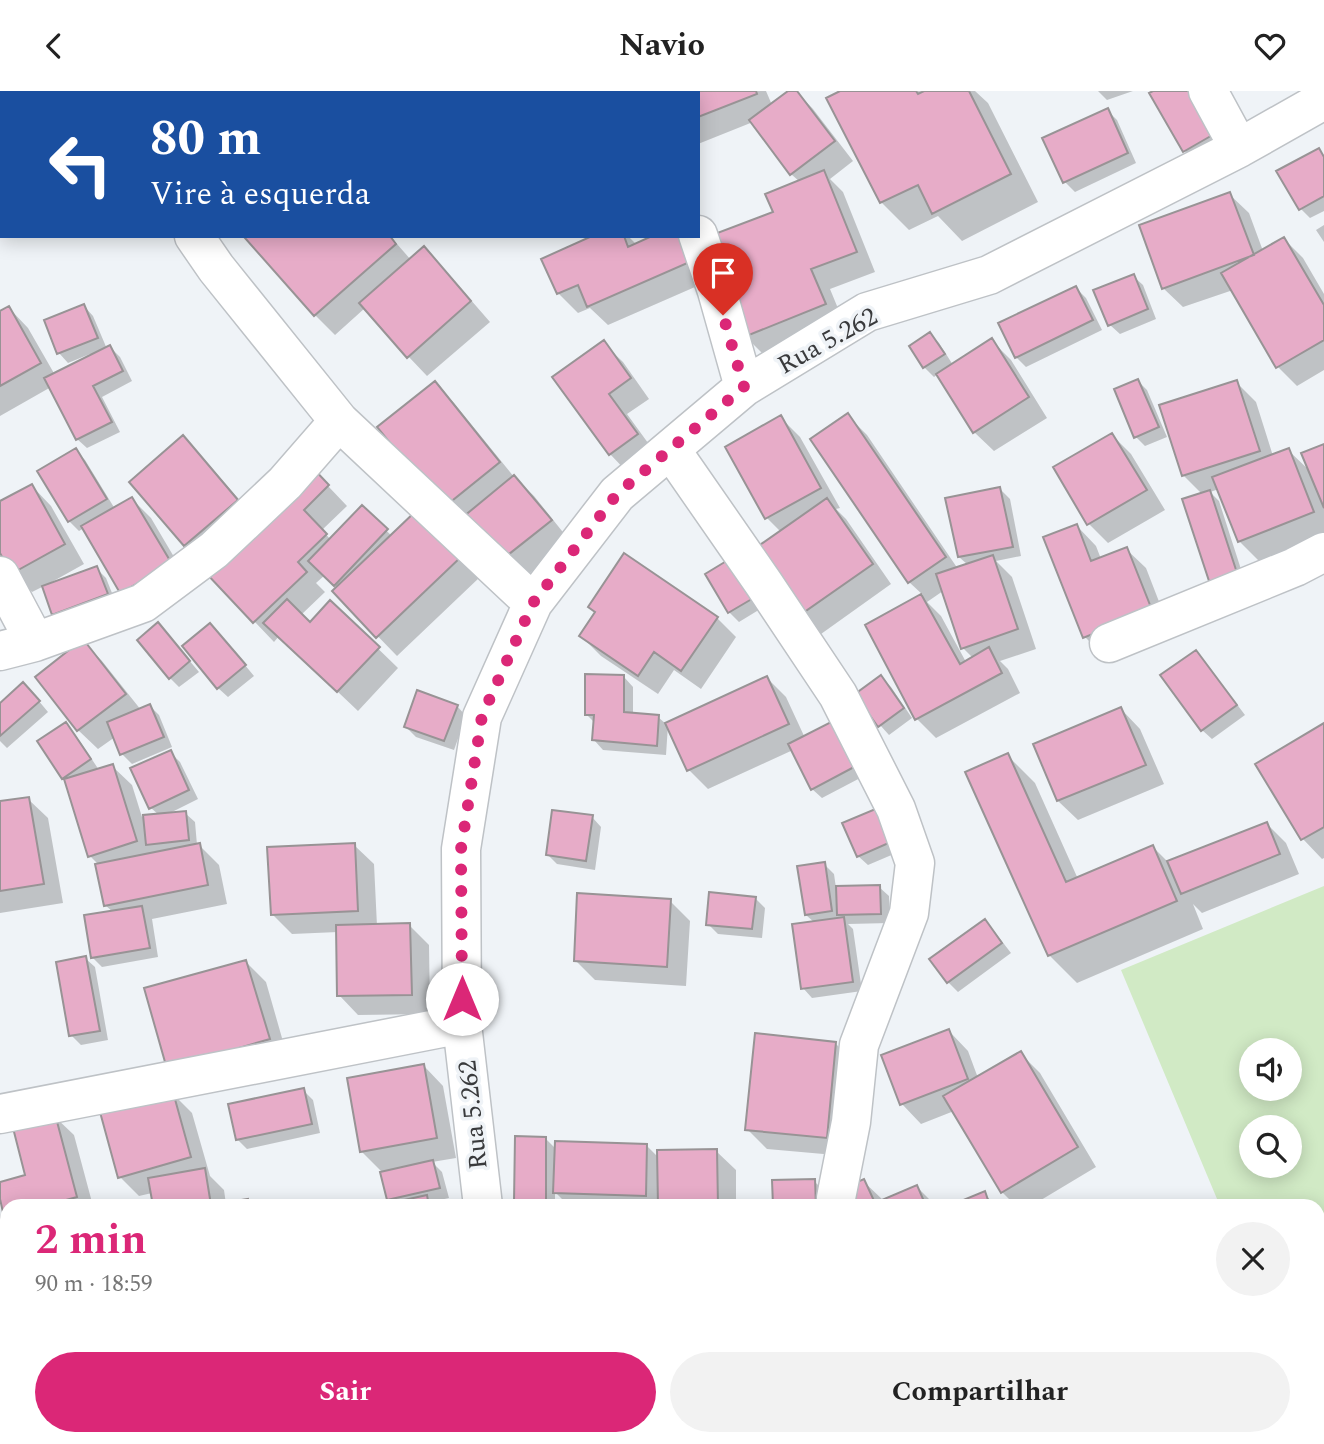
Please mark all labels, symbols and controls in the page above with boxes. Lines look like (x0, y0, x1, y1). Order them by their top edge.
text: Navio (619, 21, 705, 70)
icon: back (35, 27, 73, 65)
icon: heart (1251, 27, 1289, 65)
text: 80 m (150, 102, 261, 177)
icon: left (35, 119, 126, 210)
text: Vire à esquerda (150, 170, 370, 219)
pin (693, 243, 753, 315)
icon: arrive (704, 254, 742, 292)
street label: Rua 5.262 (770, 297, 885, 385)
position arrow (425, 962, 499, 1036)
map controls (1239, 1038, 1302, 1178)
button: sound (1239, 1038, 1302, 1101)
street label: Rua 5.262 (447, 1058, 499, 1171)
button: search (1239, 1115, 1302, 1178)
text: 2 min (35, 1209, 147, 1272)
button: close (1216, 1222, 1290, 1296)
text: 90 m · 18:59 (35, 1267, 153, 1302)
button: Sair (35, 1352, 656, 1432)
button: Compartilhar (670, 1352, 1290, 1432)

